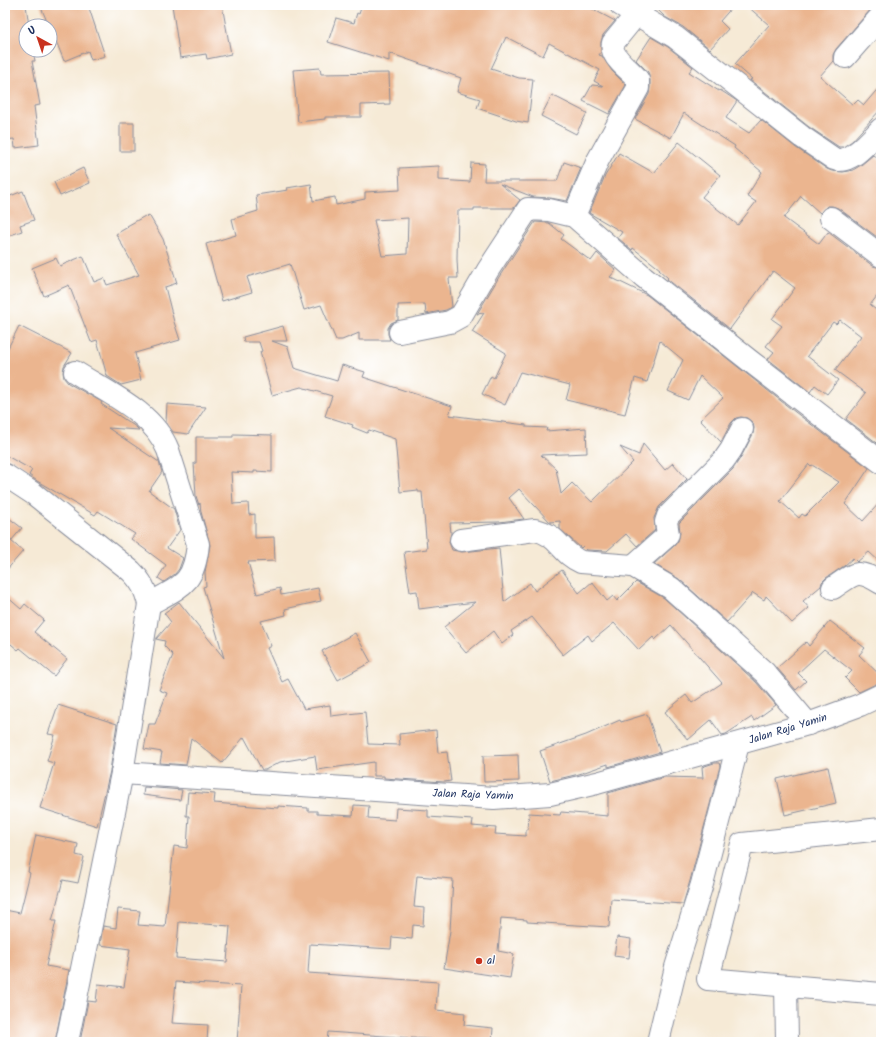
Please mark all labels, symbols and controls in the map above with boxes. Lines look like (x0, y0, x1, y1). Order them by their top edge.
north arrow (18, 18, 58, 58)
text: U (24, 22, 41, 40)
street label: Jalan Raja Yamin (747, 708, 830, 749)
street label: Jalan Raja Yamin (432, 785, 514, 805)
place label: al (487, 952, 495, 970)
marker: al (474, 956, 484, 966)

